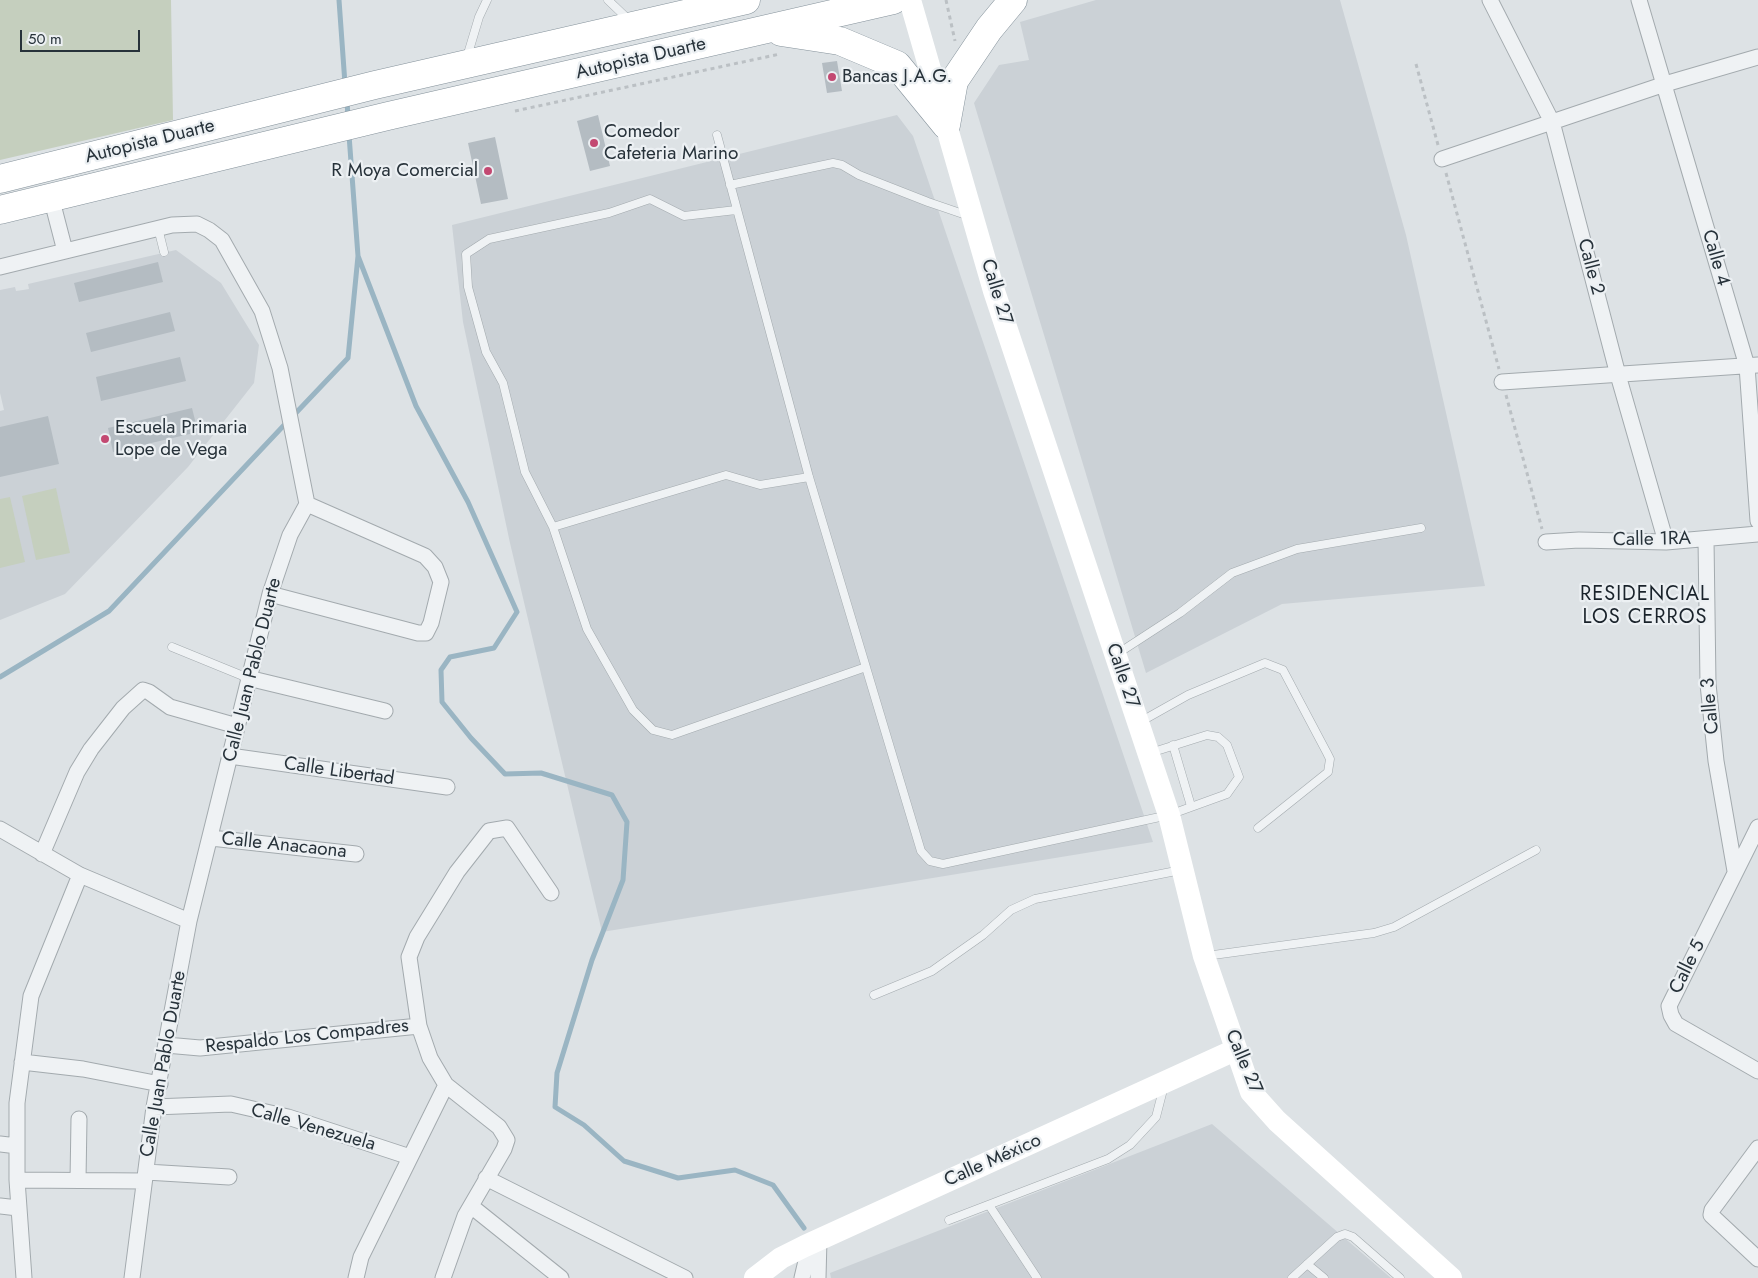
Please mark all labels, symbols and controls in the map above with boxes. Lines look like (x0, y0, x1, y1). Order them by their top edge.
scale bar (22, 20, 142, 52)
text: 50 m (28, 28, 62, 50)
street label: Autopista Duarte (574, 33, 708, 85)
place label: Bancas J.A.G. (842, 66, 952, 88)
marker: Bancas J.A.G. (826, 71, 838, 83)
street label: Autopista Duarte (83, 115, 217, 169)
place label: Comedor Cafeteria Marino (604, 121, 738, 165)
marker: Comedor Cafeteria Marino (588, 137, 600, 149)
place label: R Moya Comercial (331, 160, 478, 182)
marker: R Moya Comercial (482, 165, 494, 177)
street label: Calle 4 (1696, 227, 1734, 289)
street label: Calle 2 (1572, 236, 1608, 298)
street label: Calle 27 (975, 257, 1017, 327)
place label: Escuela Primaria Lope de Vega (115, 417, 247, 461)
marker: Escuela Primaria Lope de Vega (99, 433, 111, 445)
street label: Calle 1RA (1613, 528, 1691, 552)
street label: Calle Juan Pablo Duarte (219, 576, 287, 764)
district label: RESIDENCIAL LOS CERROS (1579, 583, 1711, 630)
street label: Calle 27 (1100, 641, 1144, 711)
street label: Calle 3 (1697, 677, 1725, 735)
street label: Calle Libertad (282, 753, 396, 791)
street label: Calle Anacaona (220, 828, 348, 864)
street label: Calle 5 (1665, 936, 1711, 998)
street label: Calle Juan Pablo Duarte (136, 969, 192, 1159)
street label: Respaldo Los Compadres (204, 1015, 410, 1059)
street label: Calle 27 (1219, 1027, 1267, 1097)
street label: Calle Venezuela (248, 1099, 378, 1157)
street label: Calle México (941, 1129, 1045, 1193)

